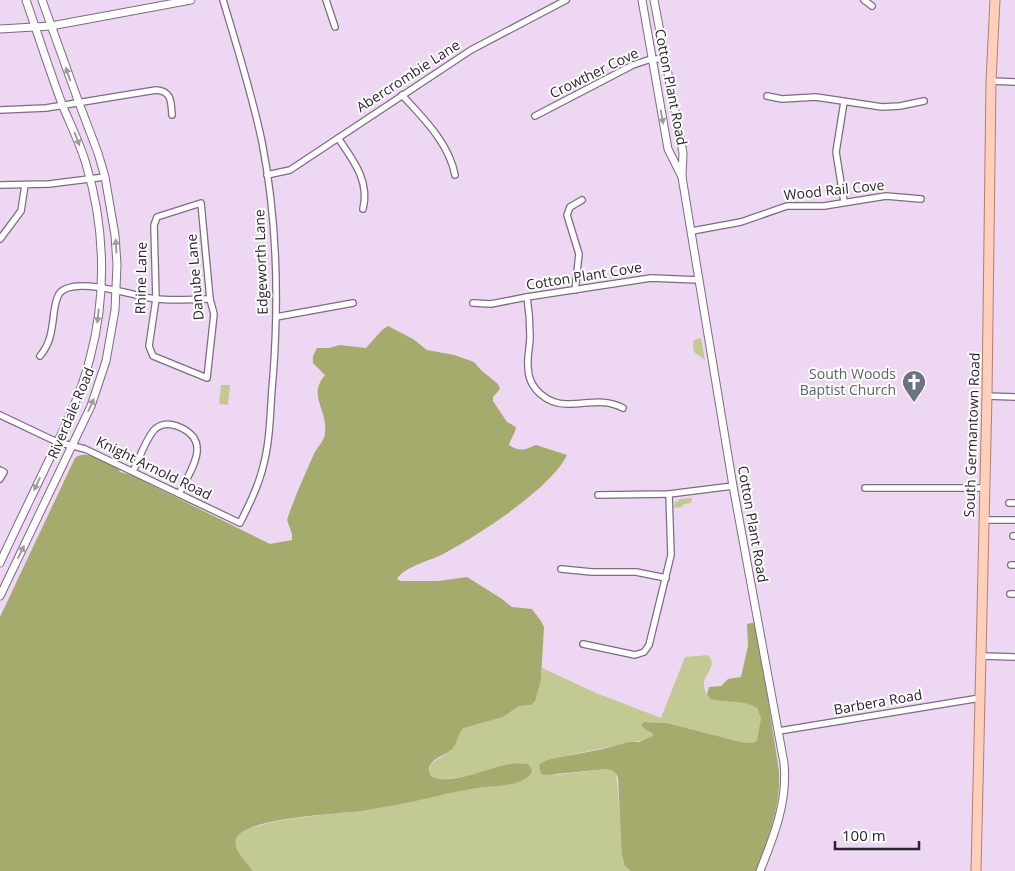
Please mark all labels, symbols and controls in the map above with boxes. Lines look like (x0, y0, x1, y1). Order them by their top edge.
street label: Cotton Plant Road (651, 27, 692, 147)
street label: Abercrombie Lane (352, 35, 463, 116)
street label: Crowther Cove (546, 43, 642, 102)
one-way arrow (64, 66, 71, 81)
one-way arrow (659, 109, 667, 125)
one-way arrow (73, 132, 81, 147)
street label: Wood Rail Cove (783, 175, 885, 204)
street label: Edgeworth Lane (249, 209, 272, 315)
street label: Danube Lane (181, 233, 208, 321)
one-way arrow (112, 238, 120, 254)
street label: Rhine Lane (130, 242, 151, 314)
street label: Cotton Plant Cove (525, 257, 643, 294)
one-way arrow (94, 308, 102, 324)
street label: South Germantown Road (959, 352, 984, 518)
street label: Riverdale Road (43, 364, 98, 461)
place label: South Woods Baptist Church (800, 364, 896, 399)
church icon: South Woods Baptist Church (901, 369, 927, 403)
one-way arrow (87, 398, 95, 412)
street label: Knight Arnold Road (93, 431, 215, 504)
street label: Cotton Plant Road (734, 464, 773, 584)
one-way arrow (33, 477, 41, 491)
one-way arrow (17, 545, 25, 559)
street label: Barbera Road (832, 684, 924, 719)
scale bar (835, 818, 919, 850)
text: 100 m (842, 825, 886, 845)

